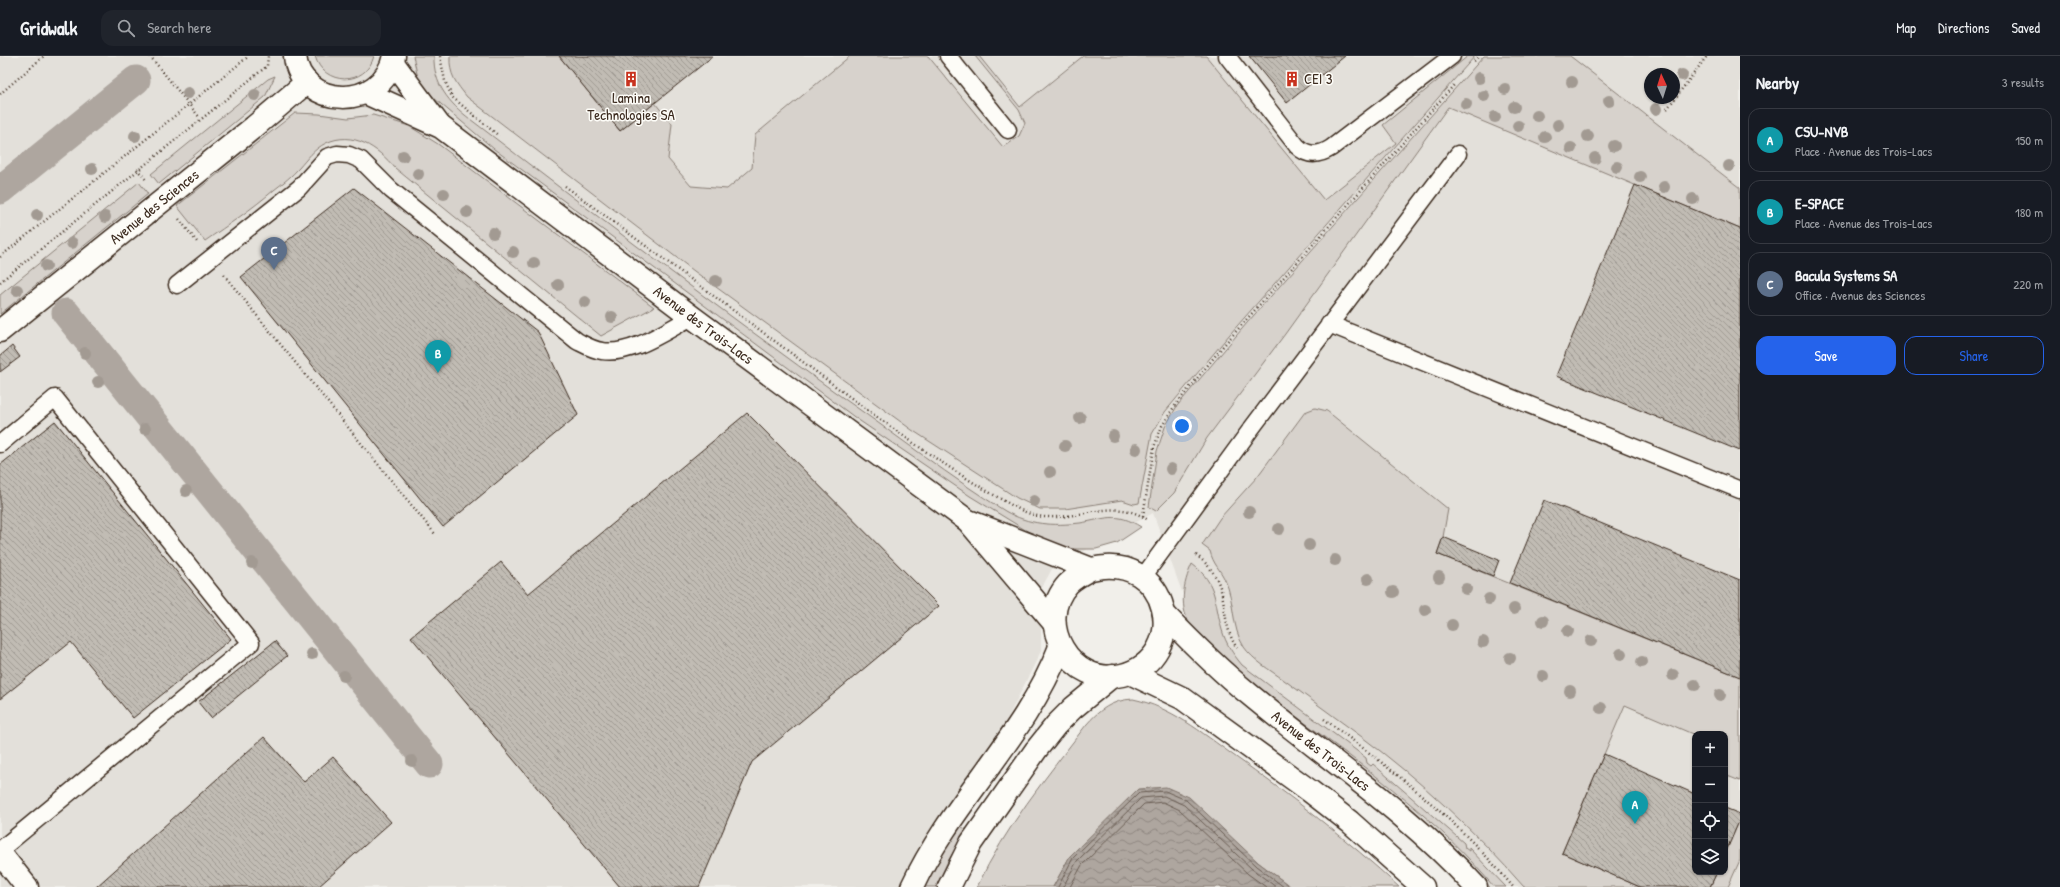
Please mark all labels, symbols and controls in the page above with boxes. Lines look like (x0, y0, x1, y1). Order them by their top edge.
search box (101, 10, 381, 46)
text: Gridwalk (20, 15, 77, 41)
icon: search (115, 17, 137, 39)
text: Search here (147, 17, 211, 38)
text: Map (1896, 18, 1916, 37)
text: Directions (1938, 18, 1989, 37)
text: Saved (2011, 18, 2040, 37)
place label: CEI 3 (1304, 68, 1333, 89)
north arrow (1644, 68, 1680, 104)
building icon: Lamina Technologies SA (622, 70, 640, 88)
building icon: CEI 3 (1283, 70, 1301, 88)
text: Nearby (1756, 71, 1799, 94)
text: 3 results (2002, 73, 2044, 91)
place label: Lamina Technologies SA (587, 87, 675, 125)
text: CSU-NVB (1795, 121, 1848, 142)
text: A (1767, 131, 1773, 149)
text: 150 m (2015, 131, 2043, 149)
text: Place · Avenue des Trois-Lacs (1795, 142, 1932, 160)
street label: Avenue des Sciences (105, 164, 203, 249)
text: E-SPACE (1795, 193, 1844, 214)
text: B (1767, 203, 1773, 221)
text: 180 m (2015, 203, 2043, 221)
text: Place · Avenue des Trois-Lacs (1795, 214, 1932, 232)
pin: C (261, 237, 287, 270)
text: Bacula Systems SA (1795, 265, 1897, 286)
text: C (1766, 275, 1774, 293)
text: 220 m (2013, 275, 2043, 293)
street label: Avenue des Trois-Lacs (649, 280, 758, 369)
text: Office · Avenue des Sciences (1795, 286, 1925, 304)
button: Save (1756, 336, 1896, 375)
button: Share (1904, 336, 2044, 375)
pin: B (425, 340, 451, 373)
your location (1172, 416, 1192, 436)
street label: Avenue des Trois-Lacs (1267, 705, 1375, 796)
map controls (1692, 731, 1728, 875)
button: + (1692, 731, 1728, 767)
button: − (1692, 767, 1728, 803)
pin: A (1622, 791, 1648, 824)
button: locate (1692, 803, 1728, 839)
button: layers (1692, 839, 1728, 875)

